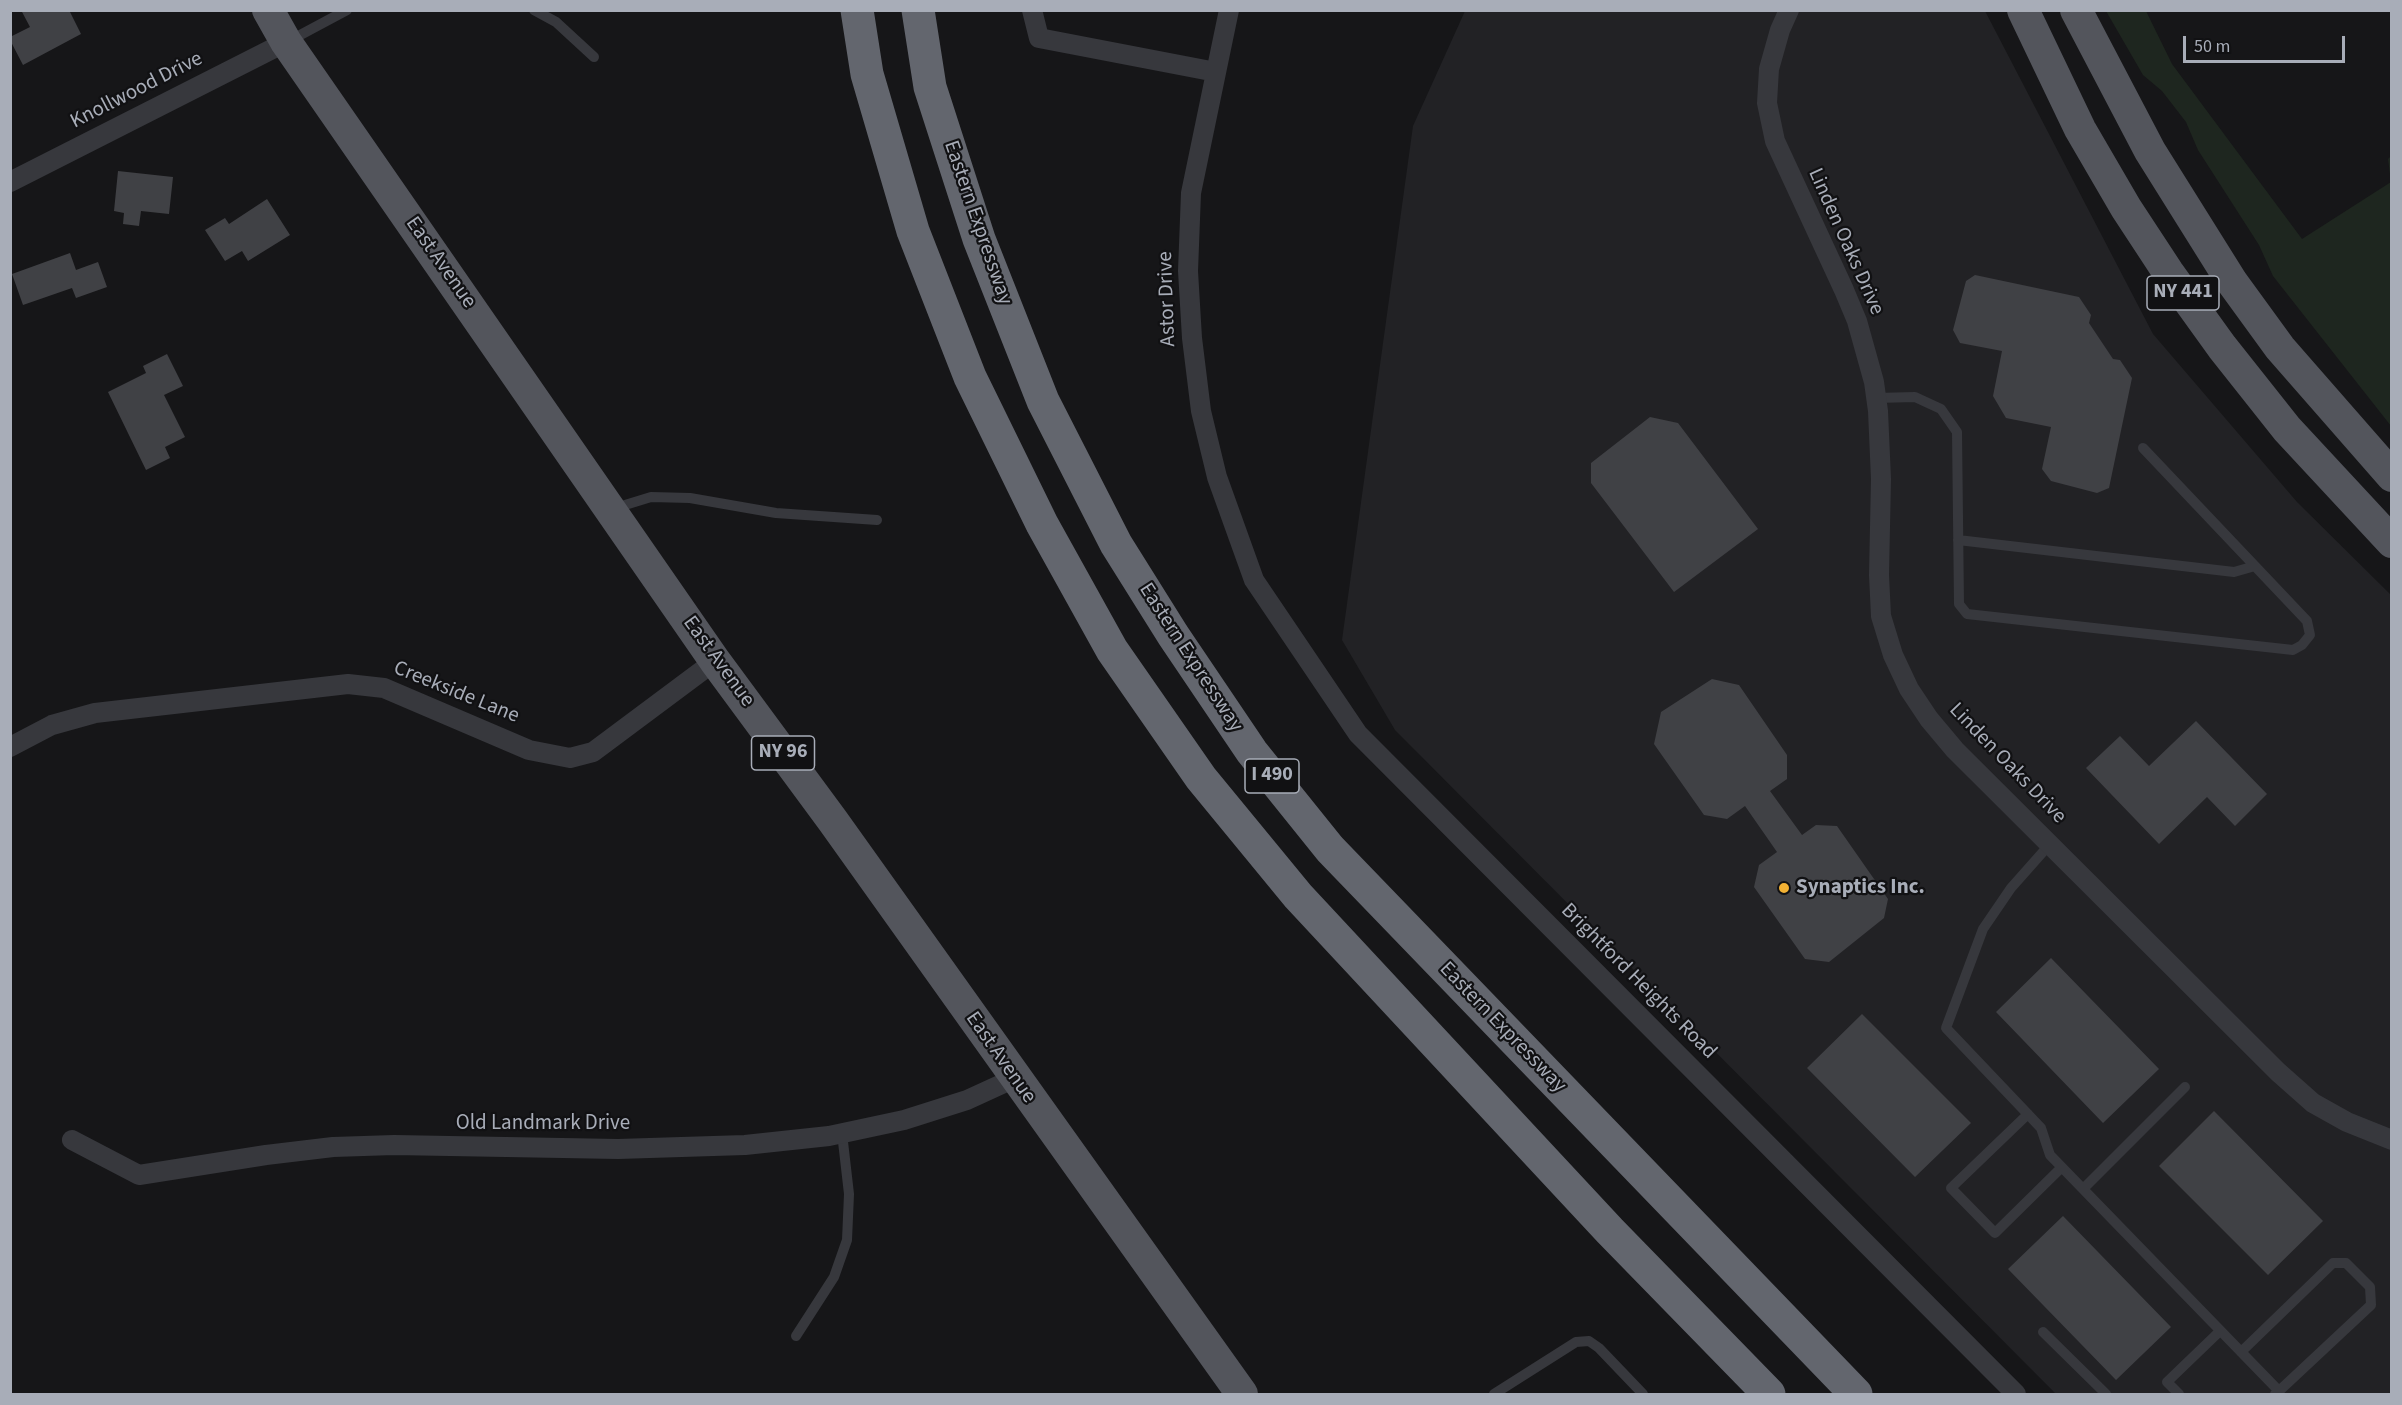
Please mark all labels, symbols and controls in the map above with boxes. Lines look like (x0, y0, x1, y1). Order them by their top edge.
scale bar (2186, 24, 2348, 62)
text: 50 m (2194, 34, 2230, 59)
street label: Knollwood Drive (67, 47, 207, 135)
street label: Eastern Expressway (937, 138, 1017, 308)
street label: Linden Oaks Drive (1801, 165, 1889, 319)
street label: East Avenue (399, 212, 481, 314)
street label: Astor Drive (1154, 251, 1182, 347)
road number: NY 441 (2147, 276, 2219, 310)
street label: Eastern Expressway (1133, 579, 1247, 737)
street label: East Avenue (677, 612, 759, 712)
street label: Creekside Lane (390, 656, 522, 730)
street label: Linden Oaks Drive (1943, 698, 2071, 830)
road number: NY 96 (752, 736, 814, 770)
road number: I 490 (1245, 759, 1299, 793)
place label: Synaptics Inc. (1796, 875, 1925, 901)
marker: Synaptics Inc. (1777, 881, 1791, 895)
street label: Brightford Heights Road (1555, 899, 1721, 1065)
street label: Eastern Expressway (1433, 957, 1571, 1099)
street label: East Avenue (959, 1007, 1041, 1109)
street label: Old Landmark Drive (456, 1111, 630, 1137)

